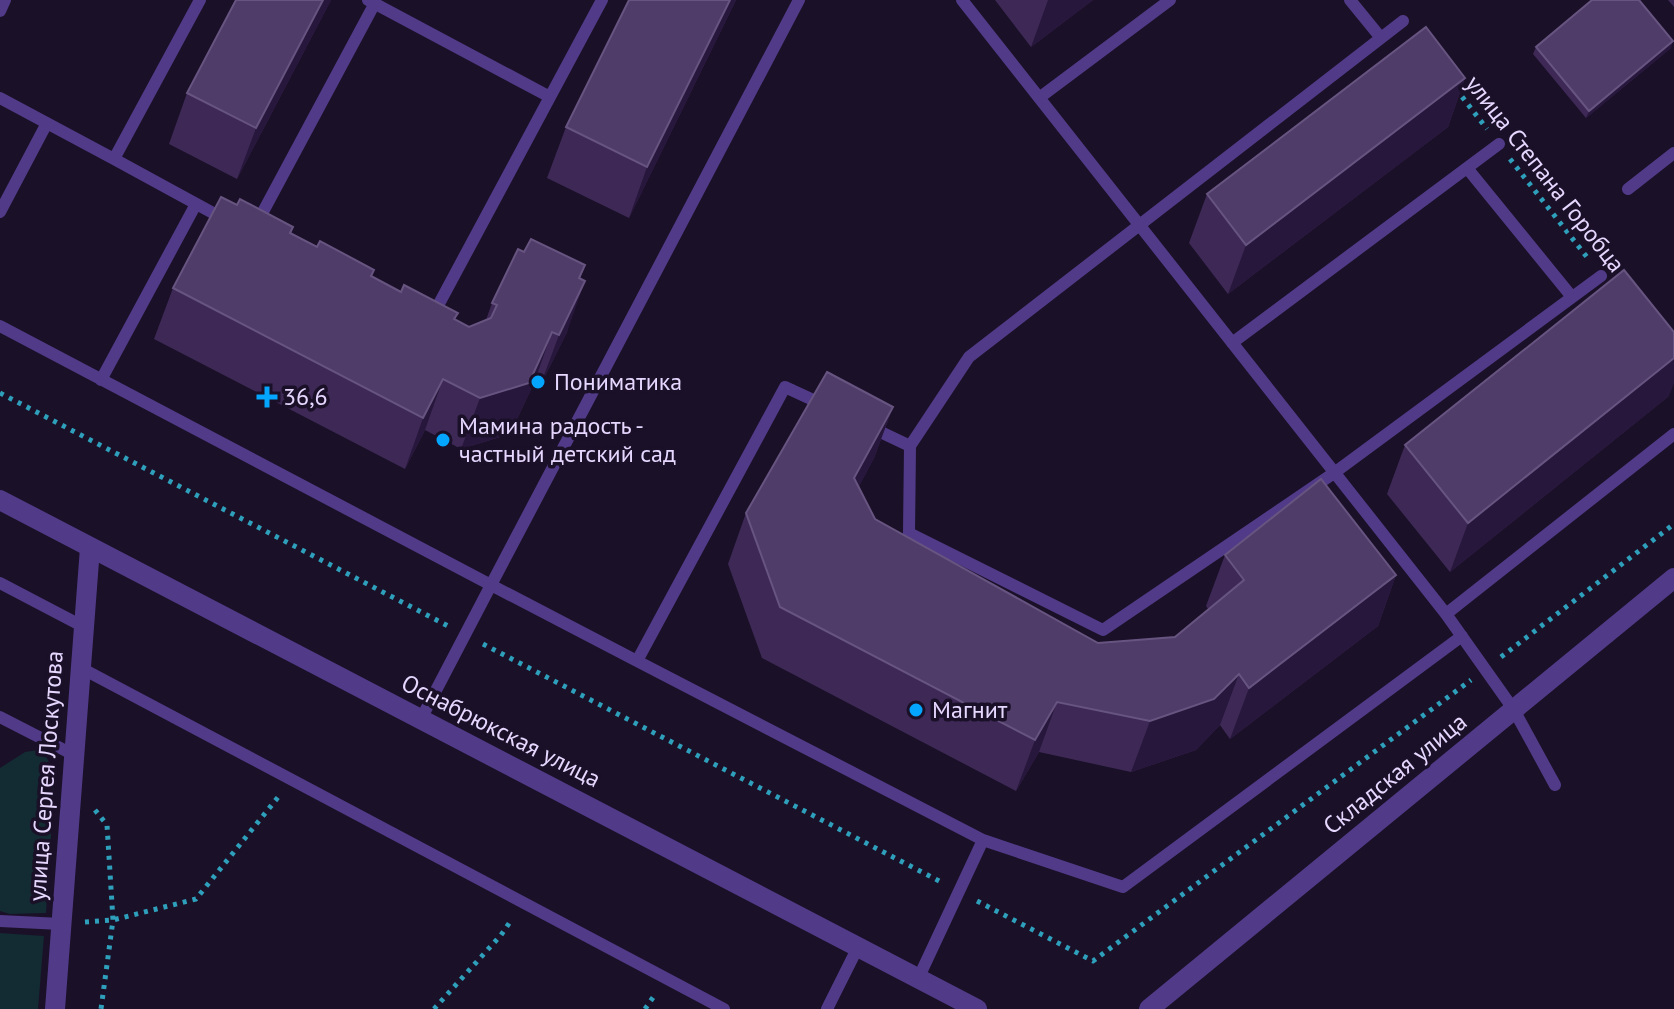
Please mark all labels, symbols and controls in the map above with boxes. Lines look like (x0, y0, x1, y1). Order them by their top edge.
street label: улица Степана Горобца (1459, 69, 1632, 278)
place label: Пониматика (554, 366, 682, 397)
marker: Пониматика (529, 373, 547, 391)
place label: 36,6 (283, 381, 328, 412)
marker: 36,6 (258, 388, 276, 406)
place label: Мамина радость - частный детский сад (459, 410, 676, 469)
marker: Мамина радость - частный детский сад (434, 431, 452, 449)
street label: улица Сергея Лоскутова (21, 650, 70, 902)
street label: Оснабрюкская улица (396, 667, 606, 794)
place label: Магнит (932, 694, 1008, 725)
marker: Магнит (907, 701, 925, 719)
street label: Складская улица (1317, 706, 1473, 841)

